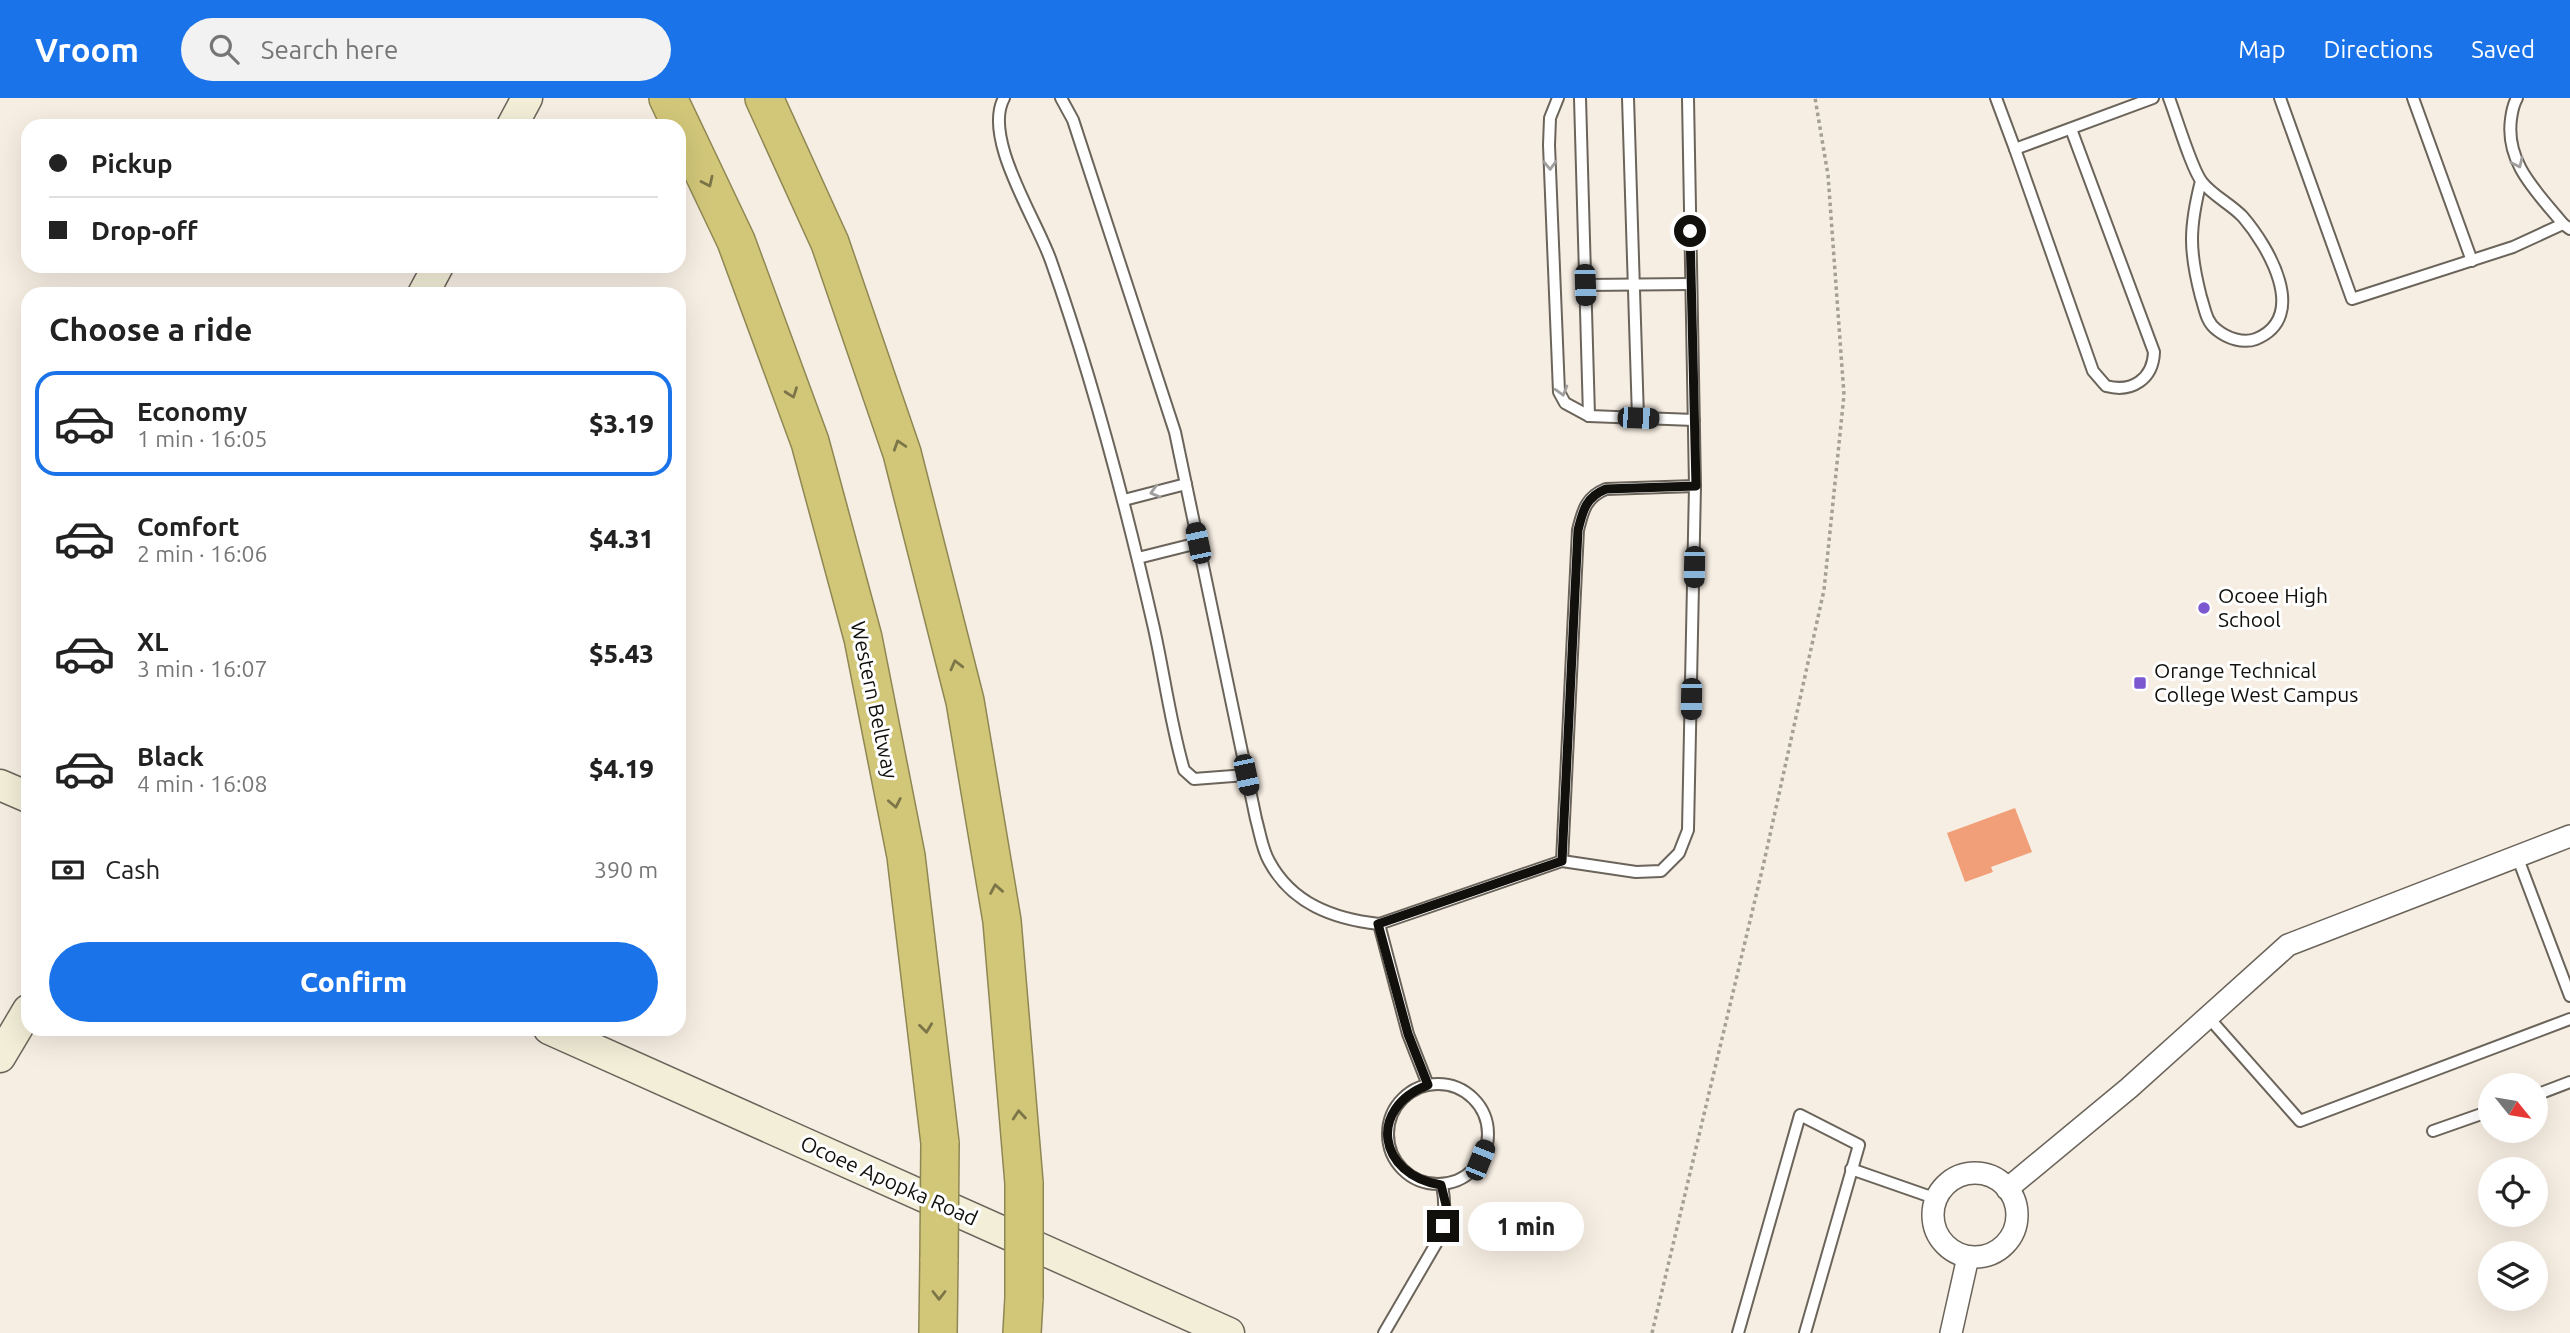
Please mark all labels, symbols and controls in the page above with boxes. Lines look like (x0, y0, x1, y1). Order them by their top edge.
search box (181, 18, 671, 81)
icon: search (205, 30, 243, 68)
text: Vroom (35, 31, 139, 68)
text: Search here (261, 35, 398, 64)
text: Map (2238, 36, 2285, 63)
text: Directions (2323, 36, 2433, 63)
text: Saved (2471, 36, 2535, 63)
text: Pickup (91, 149, 173, 178)
one-way arrow (2510, 156, 2524, 168)
one-way arrow (1543, 160, 1558, 171)
one-way arrow (699, 175, 713, 187)
route start (1674, 215, 1706, 247)
text: Drop-off (91, 216, 198, 245)
car (1574, 264, 1597, 306)
text: Choose a ride (49, 311, 252, 347)
one-way arrow (1554, 385, 1569, 397)
one-way arrow (783, 386, 797, 398)
icon: car (53, 392, 116, 455)
text: Economy (137, 397, 247, 426)
car (1617, 407, 1660, 429)
text: $3.19 (589, 409, 654, 438)
text: 1 min · 16:05 (137, 426, 268, 451)
one-way arrow (892, 439, 907, 451)
one-way arrow (1149, 484, 1161, 498)
icon: car (53, 507, 116, 570)
text: Comfort (137, 512, 240, 541)
car (1184, 520, 1213, 566)
text: $4.31 (589, 524, 654, 553)
text: 2 min · 16:06 (137, 541, 268, 566)
car (1684, 546, 1705, 588)
place label: Ocoee High School (2218, 583, 2328, 631)
marker: Ocoee High School (2196, 600, 2212, 616)
street label: Western Beltway (847, 619, 903, 781)
icon: car (53, 622, 116, 685)
text: XL (137, 627, 168, 656)
text: $5.43 (589, 639, 654, 668)
text: 3 min · 16:07 (137, 656, 268, 681)
place label: Orange Technical College West Campus (2154, 658, 2358, 706)
one-way arrow (950, 659, 964, 671)
marker: Orange Technical College West Campus (2132, 675, 2148, 691)
car (1681, 678, 1702, 720)
icon: car (53, 737, 116, 800)
text: Black (137, 742, 204, 771)
car (1232, 752, 1261, 798)
text: $4.19 (589, 754, 654, 783)
text: 4 min · 16:08 (137, 771, 268, 796)
one-way arrow (887, 797, 902, 809)
icon: cash (49, 851, 87, 889)
text: Cash (105, 855, 160, 884)
text: 390 m (594, 857, 658, 882)
one-way arrow (989, 883, 1004, 895)
button: Confirm (49, 942, 658, 1022)
one-way arrow (919, 1022, 934, 1034)
north arrow (2478, 1073, 2548, 1143)
map controls (2478, 1073, 2548, 1311)
one-way arrow (1012, 1109, 1027, 1120)
street label: Ocoee Apopka Road (797, 1130, 982, 1230)
car (1463, 1137, 1498, 1183)
button: locate (2478, 1157, 2548, 1227)
callout: 1 min (1468, 1202, 1583, 1250)
route end (1427, 1210, 1459, 1242)
text: 1 min (1497, 1214, 1555, 1239)
button: layers (2478, 1241, 2548, 1311)
one-way arrow (931, 1291, 947, 1301)

